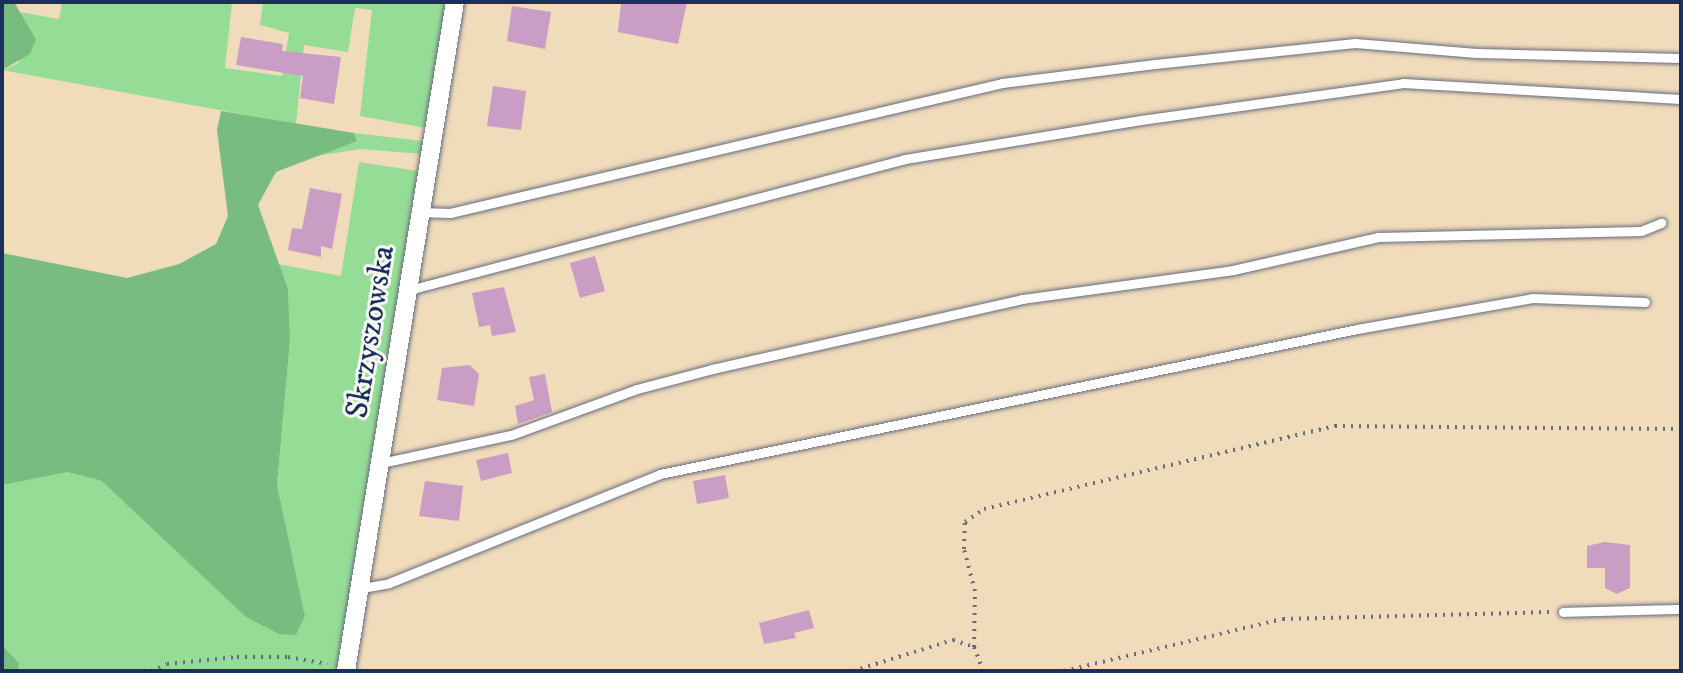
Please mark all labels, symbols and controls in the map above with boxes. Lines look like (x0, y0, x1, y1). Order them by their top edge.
street label: Skrzyszowska (338, 243, 404, 421)

